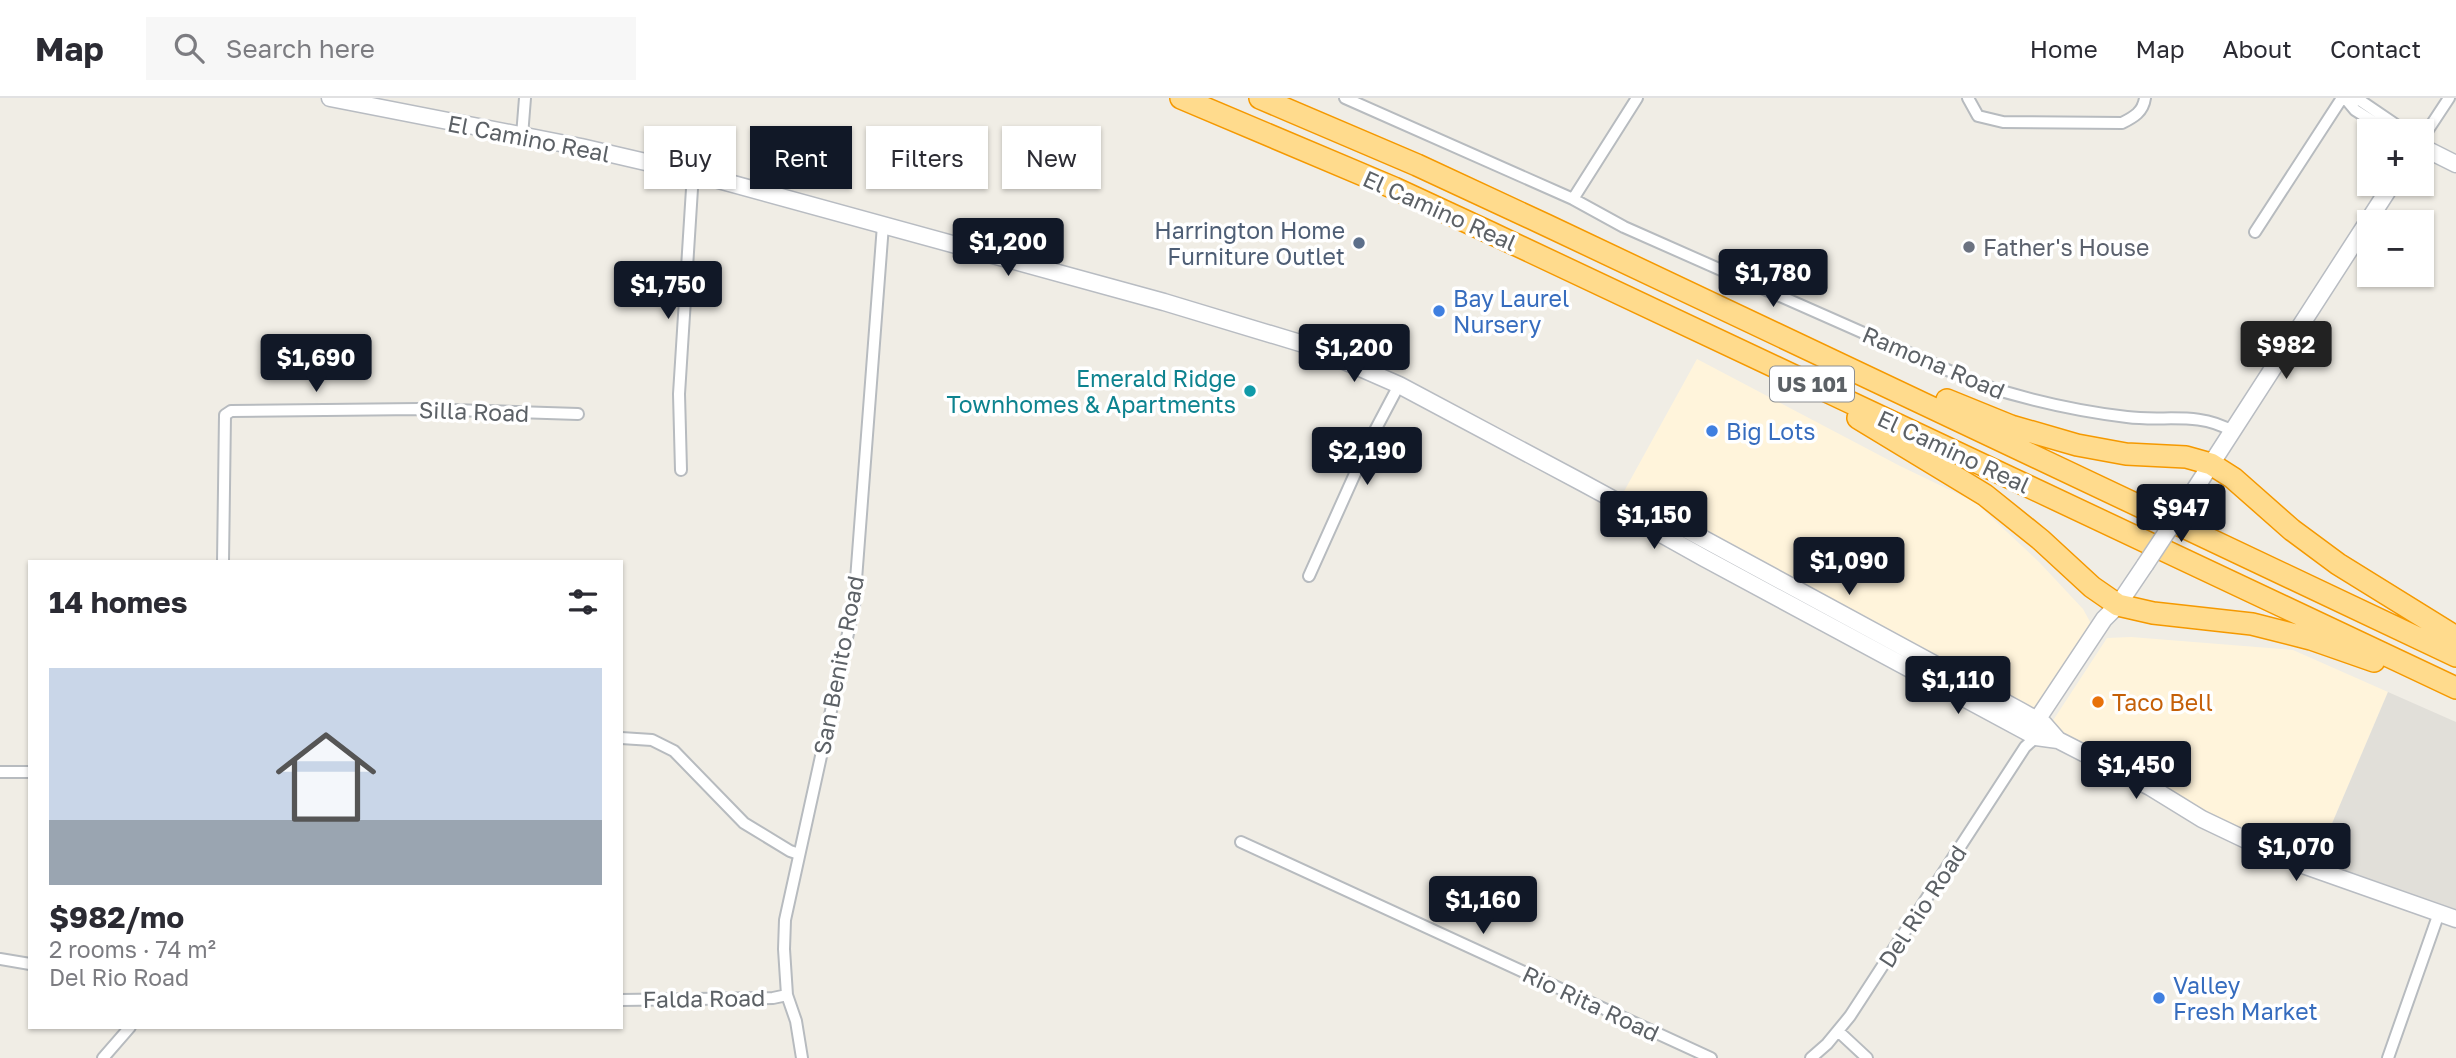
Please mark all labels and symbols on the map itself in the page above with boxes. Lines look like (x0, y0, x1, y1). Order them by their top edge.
street label: El Camino Real (445, 109, 613, 167)
street label: El Camino Real (1359, 164, 1521, 256)
place label: Harrington Home Furniture Outlet (1154, 216, 1345, 270)
pin: $1,200 (951, 218, 1065, 278)
place label: Father's House (1983, 233, 2149, 261)
marker: Harrington Home Furniture Outlet (1351, 235, 1367, 251)
marker: Father's House (1961, 239, 1977, 255)
pin: $1,780 (1716, 250, 1830, 309)
pin: $1,750 (611, 262, 725, 321)
place label: Bay Laurel Nursery (1453, 284, 1569, 338)
marker: Bay Laurel Nursery (1431, 303, 1447, 319)
street label: Ramona Road (1859, 319, 2009, 405)
pin: $982 (2245, 322, 2327, 381)
pin: $1,200 (1297, 324, 1411, 384)
pin: $1,690 (259, 334, 373, 394)
place label: Emerald Ridge Townhomes & Apartments (947, 364, 1236, 418)
road number: US 101 (1770, 366, 1854, 402)
marker: Emerald Ridge Townhomes & Apartments (1242, 383, 1258, 399)
street label: Silla Road (418, 395, 530, 427)
street label: El Camino Real (1873, 403, 2035, 499)
place label: Big Lots (1726, 417, 1816, 445)
marker: Big Lots (1704, 423, 1720, 439)
pin: $2,190 (1310, 428, 1424, 487)
pin: $947 (2140, 484, 2222, 544)
pin: $1,150 (1597, 491, 1711, 551)
pin: $1,090 (1792, 538, 1906, 597)
street label: San Benito Road (807, 573, 869, 757)
pin: $1,110 (1901, 656, 2015, 716)
place label: Taco Bell (2112, 688, 2213, 716)
marker: Taco Bell (2090, 694, 2106, 710)
pin: $1,450 (2079, 742, 2193, 801)
pin: $1,070 (2239, 824, 2353, 883)
street label: Del Rio Road (1872, 840, 1972, 972)
pin: $1,160 (1426, 876, 1540, 936)
street label: Rio Rita Road (1518, 959, 1664, 1047)
place label: Valley Fresh Market (2173, 971, 2318, 1025)
street label: Falda Road (642, 983, 766, 1013)
marker: Valley Fresh Market (2151, 990, 2167, 1006)

